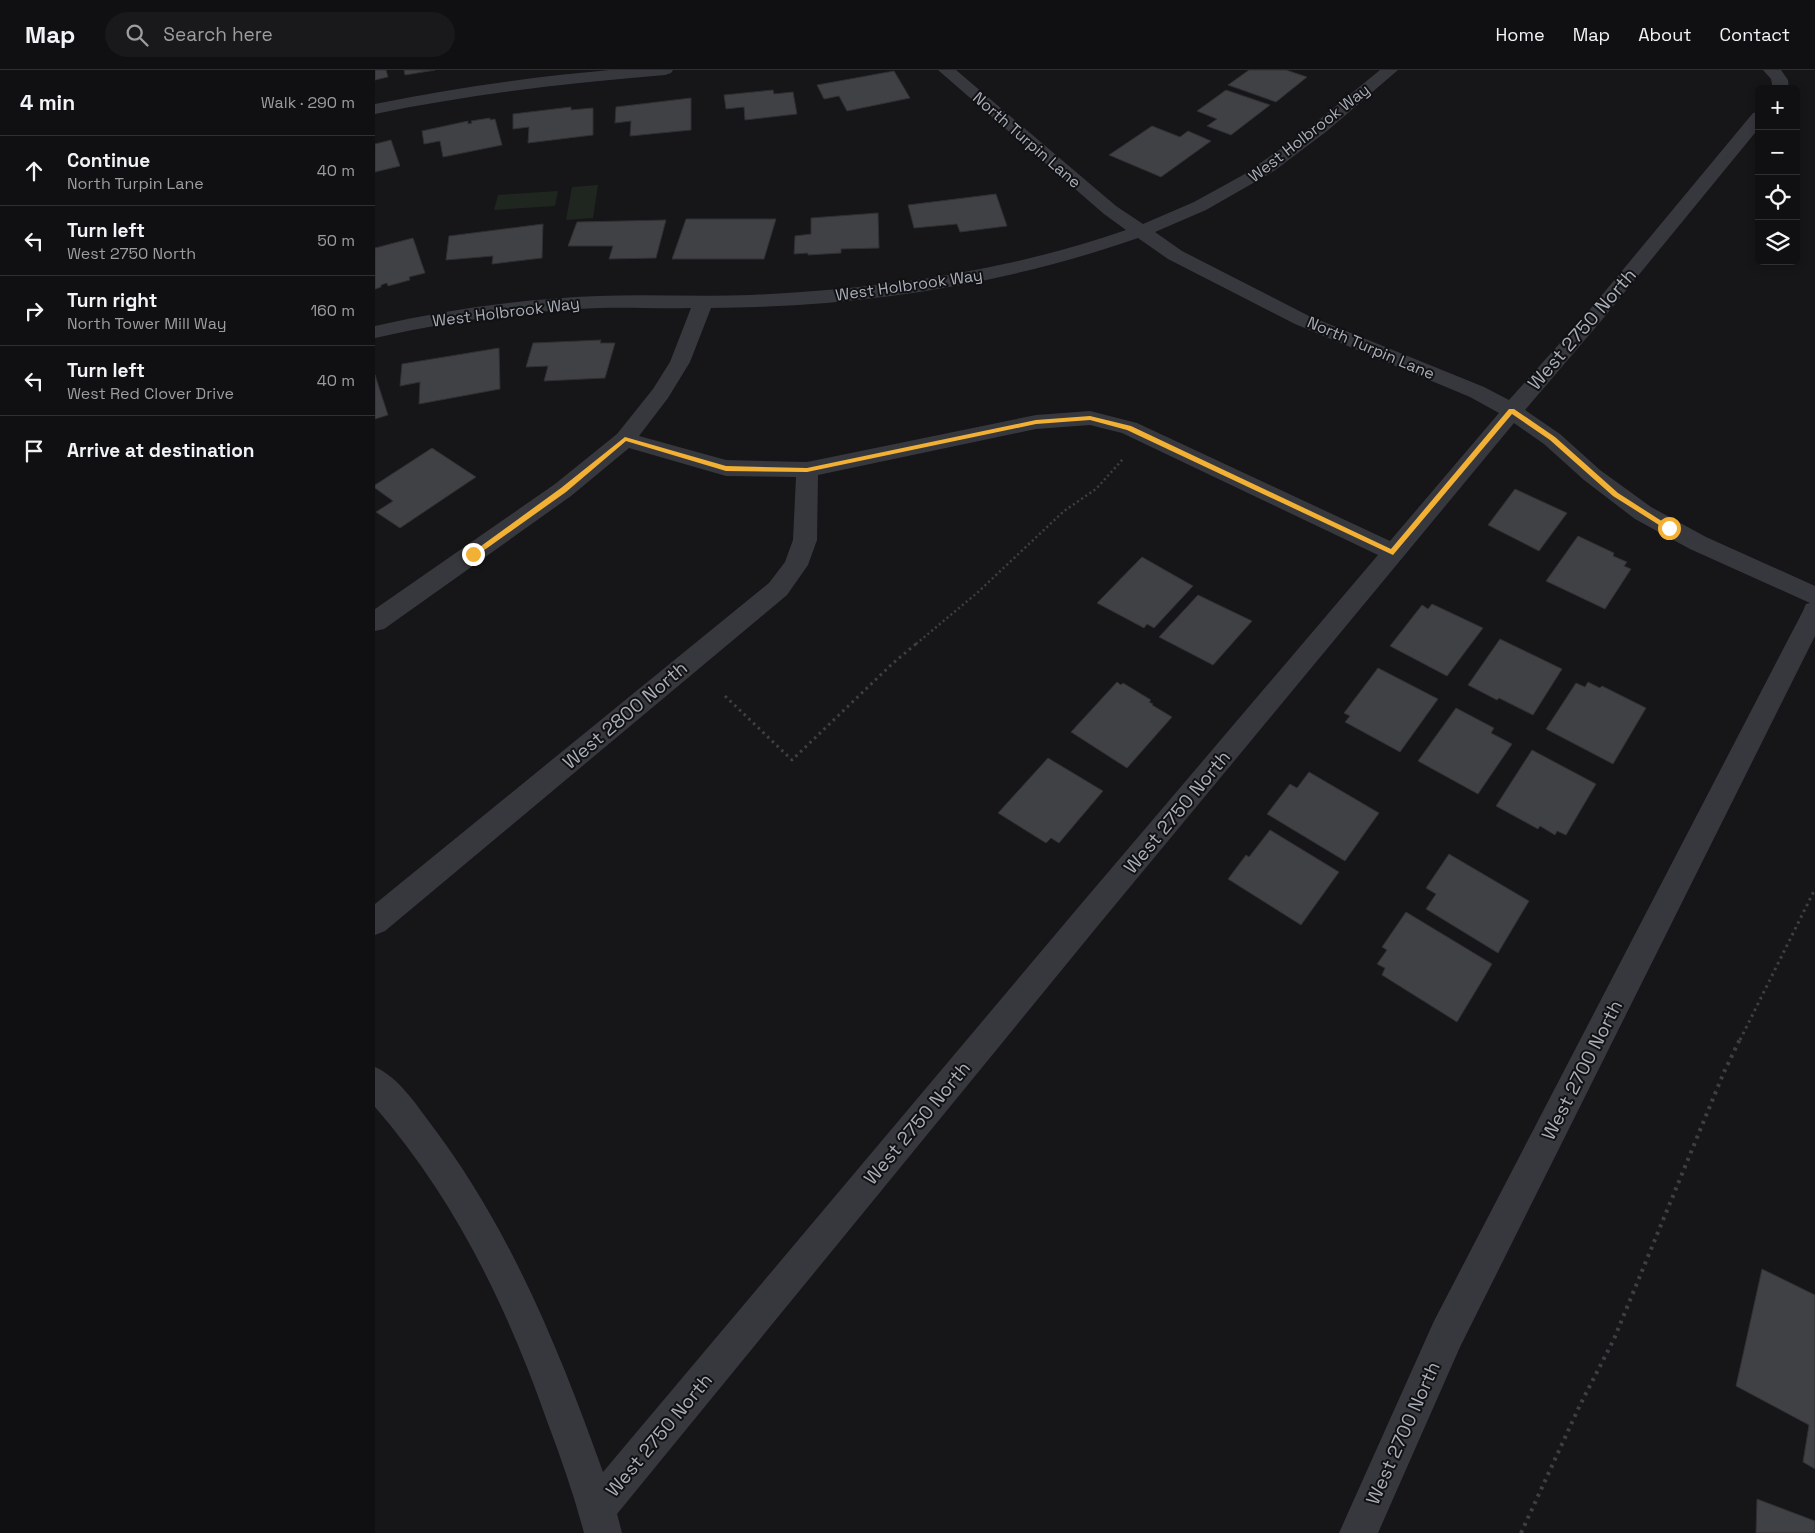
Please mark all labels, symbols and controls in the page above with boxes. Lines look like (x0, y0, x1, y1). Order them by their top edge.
search box (105, 12, 455, 57)
text: Map (25, 19, 75, 50)
icon: search (123, 21, 151, 49)
text: Search here (163, 22, 273, 47)
text: Home (1496, 23, 1545, 46)
text: Map (1573, 23, 1610, 46)
text: About (1638, 23, 1692, 46)
text: Contact (1720, 23, 1790, 46)
street label: West Holbrook Way (1244, 79, 1374, 187)
map controls (1755, 85, 1800, 265)
button: + (1755, 85, 1800, 130)
street label: North Turpin Lane (968, 87, 1086, 193)
text: 4 min (20, 89, 75, 116)
text: Walk · 290 m (261, 92, 355, 113)
button: − (1755, 130, 1800, 175)
text: Continue (67, 148, 150, 173)
icon: ahead (20, 157, 48, 185)
text: 40 m (317, 160, 355, 181)
text: North Turpin Lane (67, 173, 204, 194)
button: locate (1755, 175, 1800, 220)
text: Turn left (67, 218, 145, 243)
button: layers (1755, 220, 1800, 265)
icon: left (20, 227, 48, 255)
text: 50 m (317, 230, 355, 251)
text: West 2750 North (67, 243, 196, 264)
street label: West 2750 North (1522, 263, 1642, 395)
street label: West Holbrook Way (834, 264, 984, 306)
text: Turn right (67, 288, 157, 313)
street label: West Holbrook Way (431, 293, 581, 331)
icon: right (20, 297, 48, 325)
text: 160 m (310, 300, 355, 321)
street label: North Turpin Lane (1304, 312, 1438, 384)
text: North Tower Mill Way (67, 313, 226, 334)
text: Turn left (67, 358, 145, 383)
icon: left (20, 367, 48, 395)
text: 40 m (317, 370, 355, 391)
text: West Red Clover Drive (67, 383, 234, 404)
icon: arrive (20, 437, 48, 465)
text: Arrive at destination (67, 438, 255, 463)
route start (1658, 517, 1681, 540)
route end (462, 543, 485, 566)
street label: West 2800 North (557, 655, 693, 775)
street label: West 2750 North (1118, 745, 1236, 879)
street label: West 2700 North (1536, 996, 1628, 1144)
street label: West 2750 North (858, 1056, 976, 1190)
street label: West 2700 North (1360, 1358, 1446, 1508)
street label: West 2750 North (600, 1368, 718, 1502)

